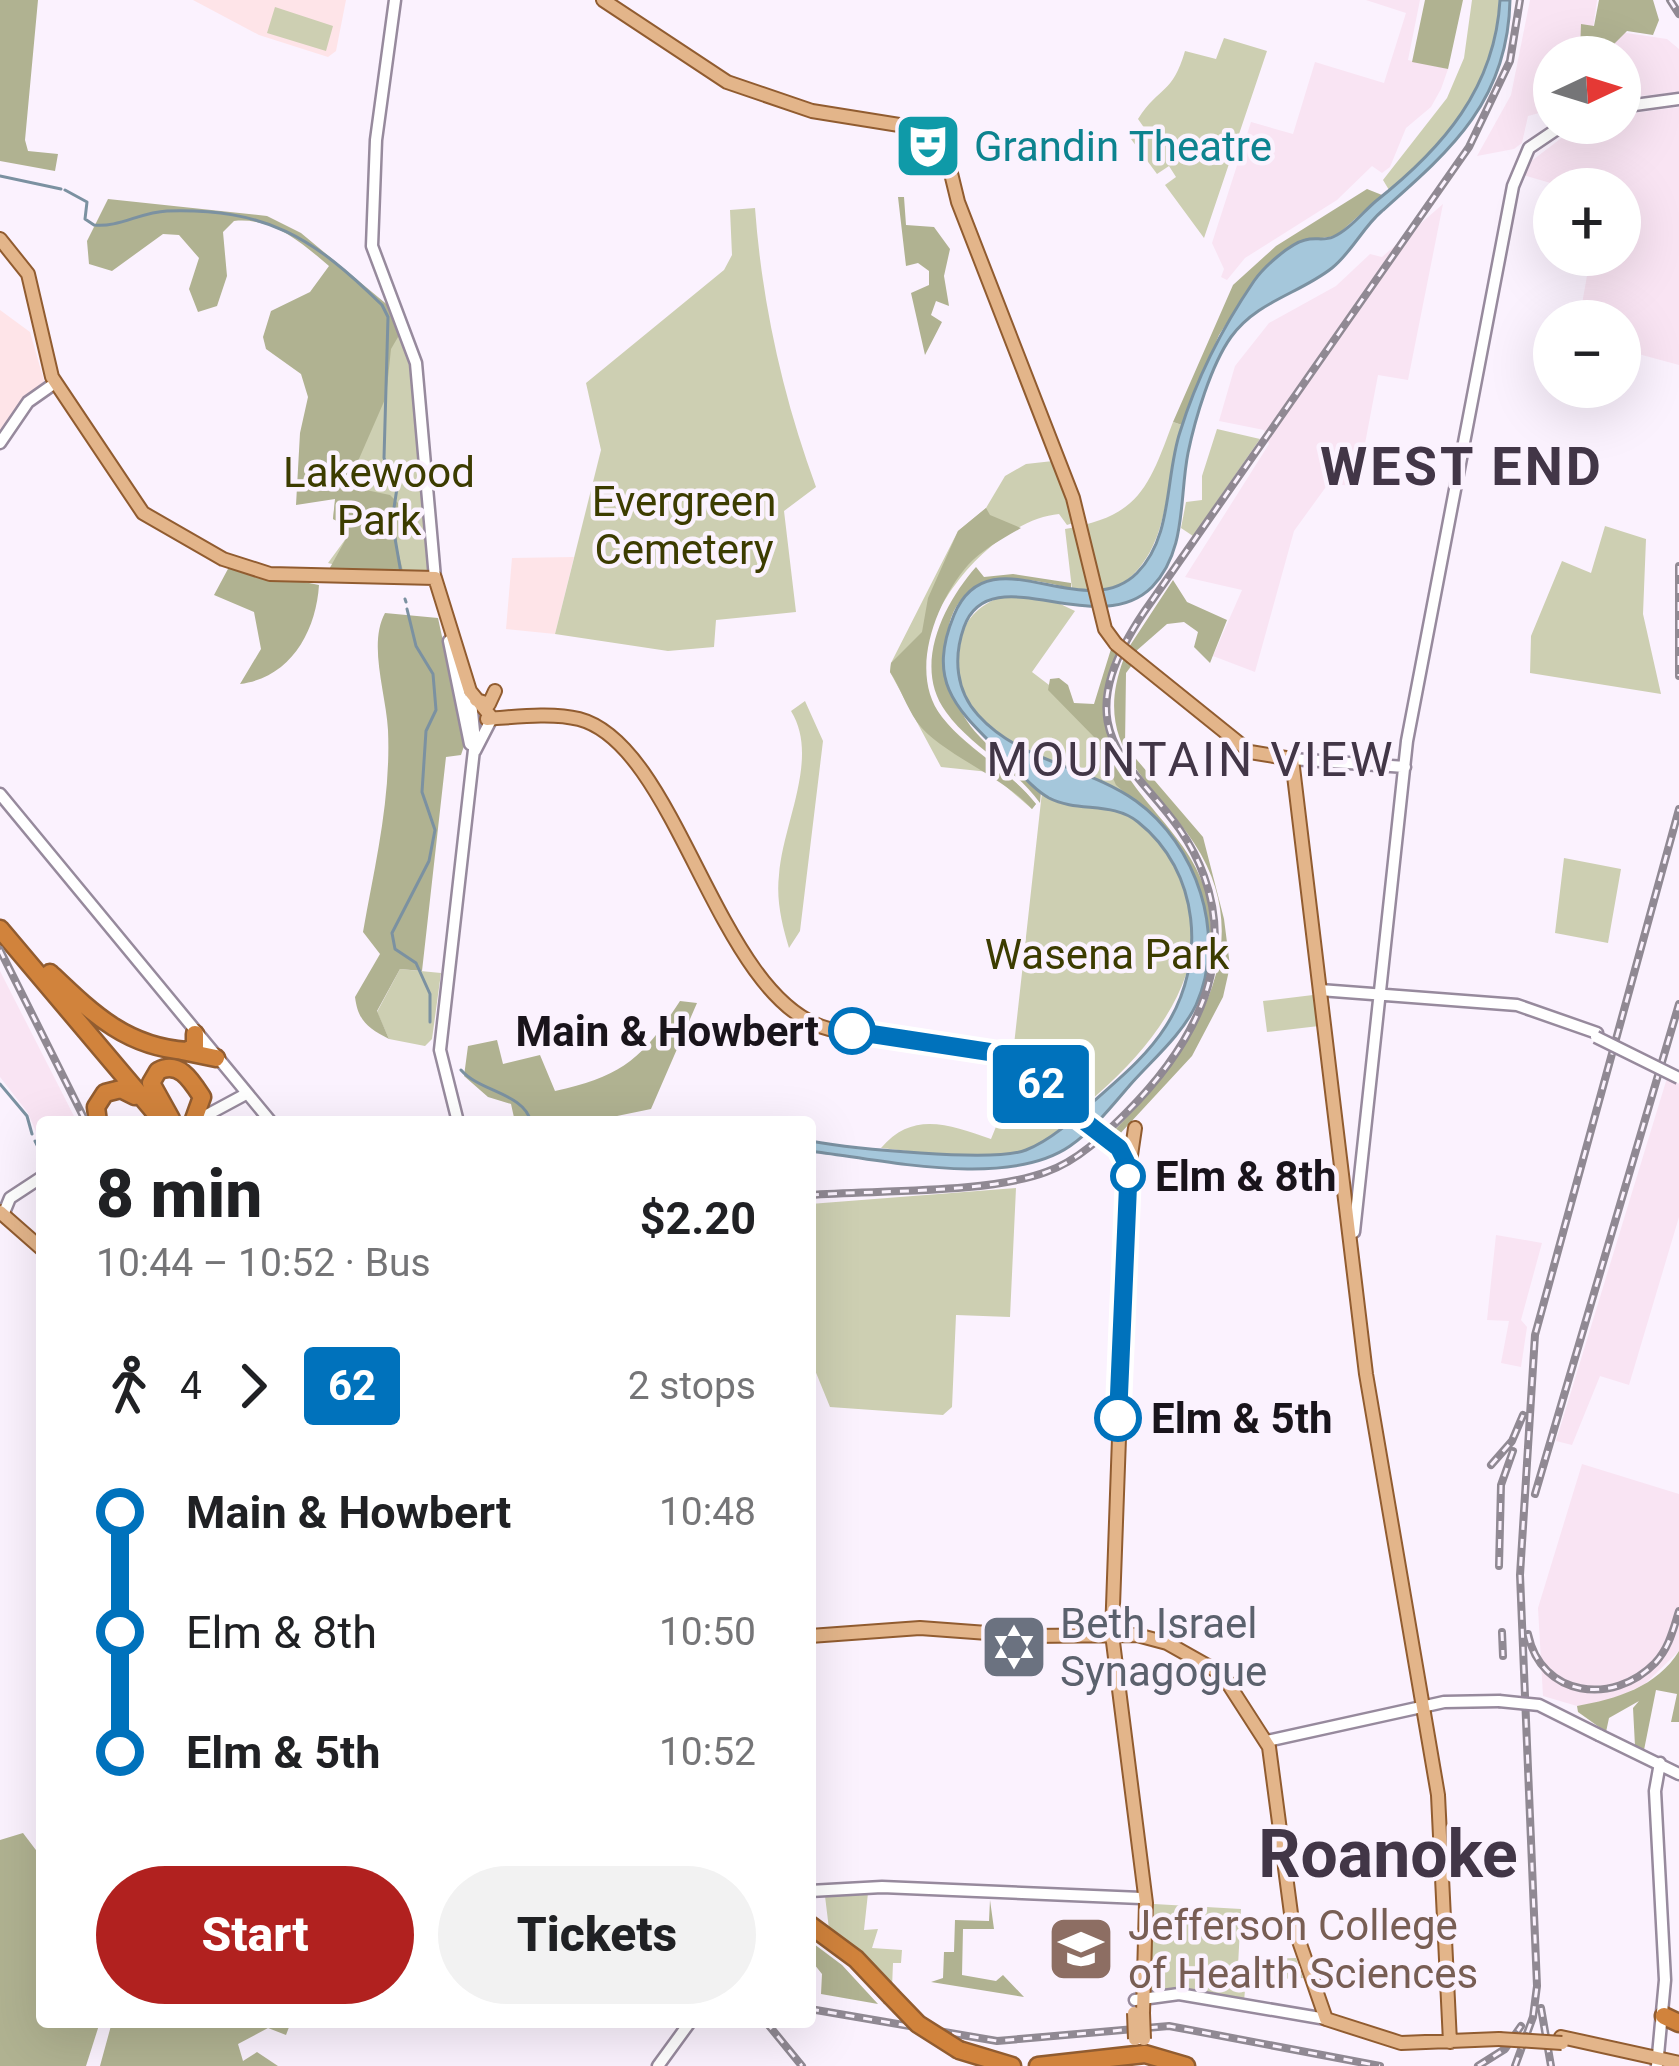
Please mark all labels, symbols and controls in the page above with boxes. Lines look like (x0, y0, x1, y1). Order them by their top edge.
north arrow (1533, 36, 1641, 144)
map controls (1533, 36, 1641, 408)
theatre icon: Grandin Theatre (893, 111, 963, 181)
place label: Grandin Theatre (974, 122, 1272, 171)
button: + (1533, 168, 1641, 276)
button: − (1533, 300, 1641, 408)
district label: WEST END (1320, 435, 1604, 498)
park label: Lakewood Park (283, 448, 475, 545)
park label: Evergreen Cemetery (592, 477, 776, 574)
district label: MOUNTAIN VIEW (986, 731, 1396, 788)
park label: Wasena Park (985, 930, 1230, 979)
place label: Main & Howbert (515, 1007, 819, 1056)
marker: Main & Howbert (830, 1009, 874, 1053)
line badge: 62 (987, 1045, 1095, 1123)
text: 62 (1017, 1059, 1065, 1108)
place label: Elm & 8th (1155, 1152, 1336, 1201)
text: 8 min (96, 1156, 262, 1233)
marker: Elm & 8th (1112, 1160, 1144, 1192)
text: $2.20 (640, 1192, 756, 1245)
text: 10:44 – 10:52 · Bus (96, 1240, 431, 1286)
icon: walk (96, 1353, 162, 1419)
icon: forward (220, 1353, 286, 1419)
text: 62 (328, 1361, 376, 1410)
text: 4 (180, 1363, 202, 1409)
text: 2 stops (628, 1363, 756, 1409)
place label: Elm & 5th (1151, 1394, 1332, 1443)
marker: Elm & 5th (1096, 1396, 1140, 1440)
text: Main & Howbert (186, 1486, 511, 1539)
text: 10:48 (659, 1489, 756, 1535)
place label: Beth Israel Synagogue (1060, 1599, 1267, 1696)
text: Elm & 8th (186, 1606, 377, 1659)
text: 10:50 (659, 1609, 756, 1655)
synagogue icon: Beth Israel Synagogue (979, 1612, 1049, 1682)
text: Elm & 5th (186, 1726, 380, 1779)
text: 10:52 (659, 1729, 756, 1775)
district label: Roanoke (1258, 1816, 1518, 1893)
button: Start (96, 1866, 414, 2004)
button: Tickets (438, 1866, 756, 2004)
place label: Jefferson College of Health Sciences (1128, 1901, 1478, 1998)
school or university icon: Jefferson College of Health Sciences (1046, 1914, 1116, 1984)

